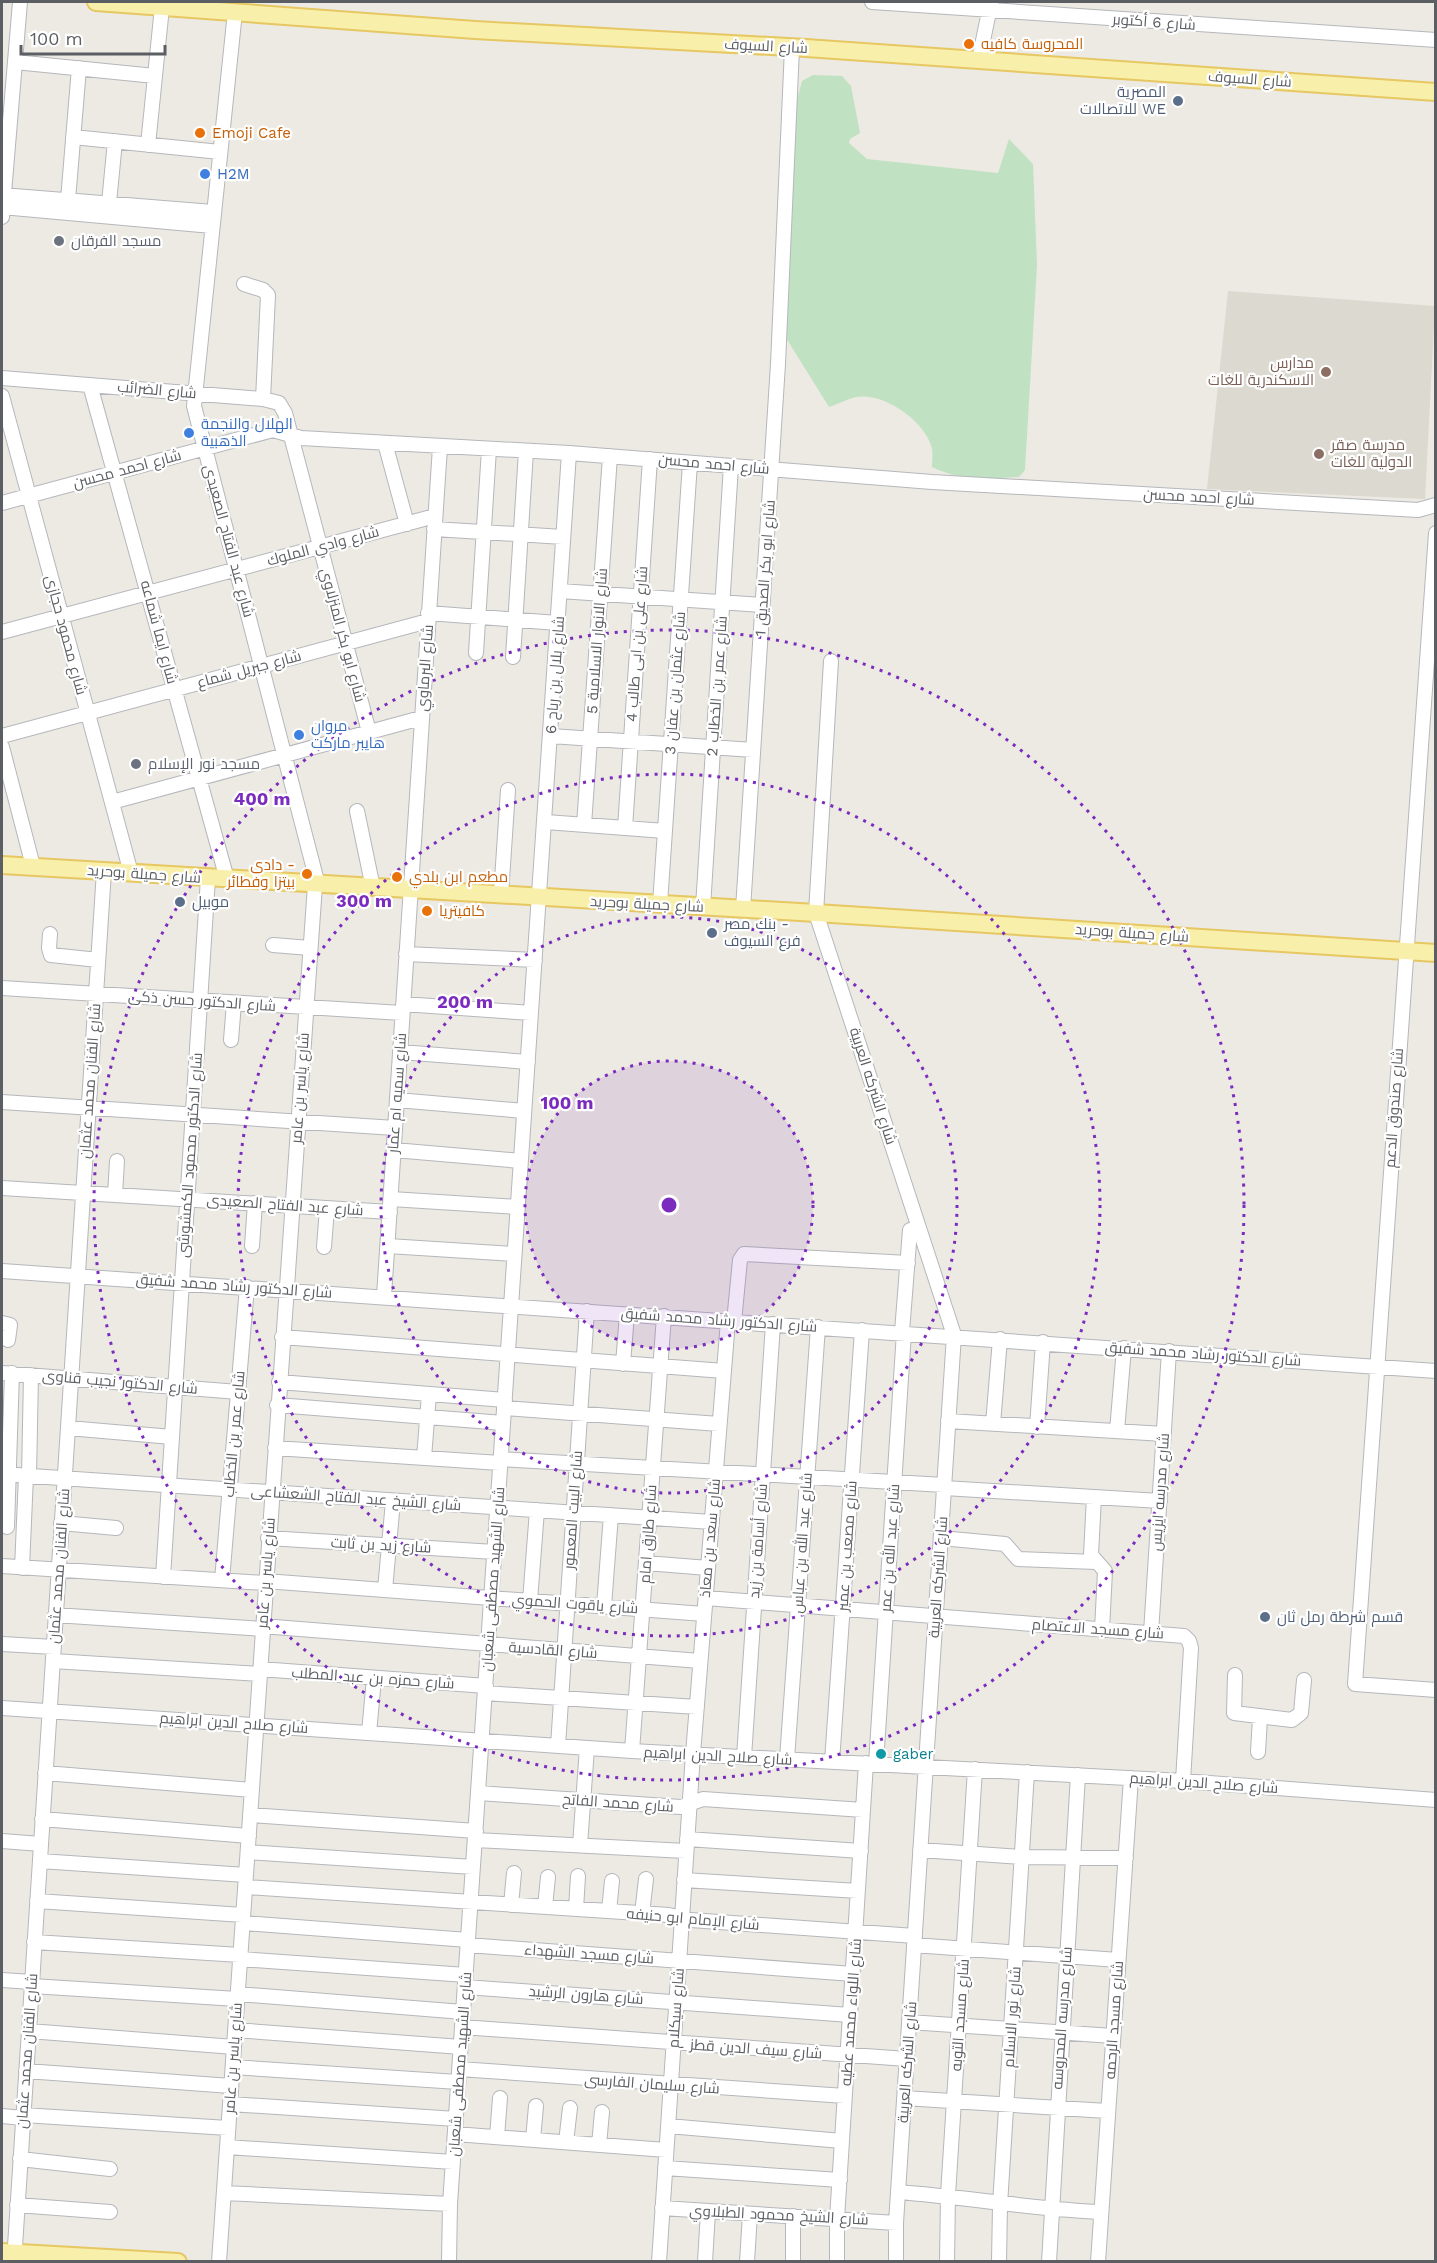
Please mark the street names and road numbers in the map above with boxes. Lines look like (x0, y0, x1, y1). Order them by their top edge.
street label: شارع 6 أكتوبر (1111, 9, 1196, 36)
street label: شارع السيوف (724, 35, 808, 59)
street label: شارع السيوف (1207, 67, 1292, 93)
street label: شارع الضرائب (116, 378, 197, 404)
street label: شارع احمد محسن (71, 446, 184, 494)
street label: شارع احمد محسن (657, 450, 770, 480)
street label: شارع عبد الفتاح الصعيدى (198, 463, 258, 620)
street label: شارع احمد محسن (1143, 485, 1255, 511)
street label: شارع ابو بكر الصديق 1 (751, 499, 781, 637)
street label: شارع وادي الملوك (265, 522, 382, 573)
street label: شارع على بن ابى طالب 4 (623, 565, 653, 723)
street label: شارع ابو بكر المنزلاوي (314, 566, 370, 705)
street label: شارع الانوار الاسلامية 5 (583, 567, 613, 715)
street label: شارع محمود حجازى (39, 573, 91, 697)
street label: شارع ايما شماعه (135, 578, 181, 686)
street label: شارع عثمان بن عفان 3 (661, 611, 691, 755)
street label: شارع بلال بن رباح 6 (542, 615, 570, 735)
street label: شارع عمر بن الخطاب 2 (703, 615, 733, 757)
street label: شارع البرماوي (413, 624, 440, 712)
street label: شارع جبريل شماع (195, 646, 304, 694)
street label: شارع جميلة بوحريد (86, 861, 202, 889)
street label: شارع جميلة بوحريد (589, 892, 704, 918)
street label: شارع جميلة بوحريد (1074, 920, 1190, 948)
street label: شارع الدكتور حسن ذكى (127, 987, 277, 1017)
street label: شارع الفنان محمد عثمان (76, 1003, 106, 1159)
street label: شارع الشركه العربية (844, 1025, 900, 1147)
street label: شارع ياسر بن عامر (287, 1032, 315, 1145)
street label: شارع سميه ام عمار (384, 1032, 412, 1155)
street label: شارع صندوق الدعم (1381, 1047, 1409, 1169)
street label: شارع الدكتور محمود الكمشوشى (174, 1052, 208, 1258)
street label: شارع عبد الفتاح الصعيدى (206, 1191, 364, 1221)
street label: شارع الدكتور رشاد محمد شفيق (135, 1270, 333, 1304)
street label: شارع الدكتور رشاد محمد شفيق (620, 1304, 818, 1338)
street label: شارع الدكتور رشاد محمد شفيق (1104, 1338, 1302, 1372)
street label: شارع الدكتور نجيب قناوى (41, 1366, 199, 1400)
street label: شارع عمر بن الخطاب (219, 1370, 250, 1498)
street label: شارع مدرسه ايزيس (1147, 1432, 1175, 1552)
street label: شارع البيت المعمور (560, 1450, 588, 1571)
street label: شارع عبد الله بن عباس (787, 1472, 818, 1614)
street label: شارع سعد بن معاذ (696, 1478, 726, 1599)
street label: شارع مصعب بن عمير (833, 1480, 863, 1613)
street label: شارع الشيخ عبد الفتاح الشعشاعى (250, 1482, 462, 1516)
street label: شارع أسامة بن زيد (744, 1483, 773, 1599)
street label: شارع عبد الله بن عمر (875, 1483, 905, 1614)
street label: شارع طارق امام (636, 1484, 662, 1584)
street label: شارع الشهيد مصطفى شعبان (478, 1486, 510, 1672)
street label: شارع الفنان محمد عثمان (45, 1488, 75, 1644)
street label: شارع الشركه العربية (925, 1516, 953, 1639)
street label: شارع ياسر بن عامر (253, 1517, 281, 1630)
street label: شارع زيد بن ثابت (330, 1533, 432, 1559)
street label: شارع ياقوت الحموي (511, 1591, 639, 1620)
street label: شارع مسجد الاعتصام (1031, 1615, 1165, 1645)
street label: شارع القادسية (508, 1638, 598, 1664)
street label: شارع حمزه بن عبد المطلب (291, 1663, 455, 1695)
street label: شارع صلاح الدين ابراهيم (159, 1709, 309, 1739)
street label: شارع صلاح الدين ابراهيم (643, 1743, 793, 1771)
street label: شارع صلاح الدين ابراهيم (1129, 1769, 1279, 1799)
street label: شارع محمد الفاتح (562, 1790, 674, 1818)
street label: شارع الإمام ابو حنيفه (625, 1904, 760, 1936)
street label: شارع اللواء محمد عطيه (837, 1938, 867, 2087)
street label: شارع مسجد الشهداء (523, 1940, 655, 1970)
street label: شارع مدرسه المحروسه (1048, 1946, 1078, 2090)
street label: شارع مسجد التوبه (947, 1958, 975, 2072)
street label: شارع مسجد الرحمه (1101, 1960, 1129, 2080)
street label: شارع نور الاسلام (999, 1966, 1027, 2068)
street label: شارع سيكلام (664, 1967, 690, 2049)
street label: شارع الشهيد مصطفى شعبان (445, 1971, 477, 2157)
street label: شارع الفنان محمد عثمان (13, 1973, 43, 2129)
street label: شارع هارون الرشيد (528, 1982, 644, 2010)
street label: شارع الشركه العربية (894, 2001, 922, 2124)
street label: شارع ياسر بن عامر (220, 2002, 248, 2115)
street label: شارع سيف الدين قطز (688, 2035, 823, 2065)
street label: شارع سليمان الفارسى (584, 2070, 720, 2100)
street label: شارع الشيخ محمود الطبلاوي (689, 2201, 869, 2232)

